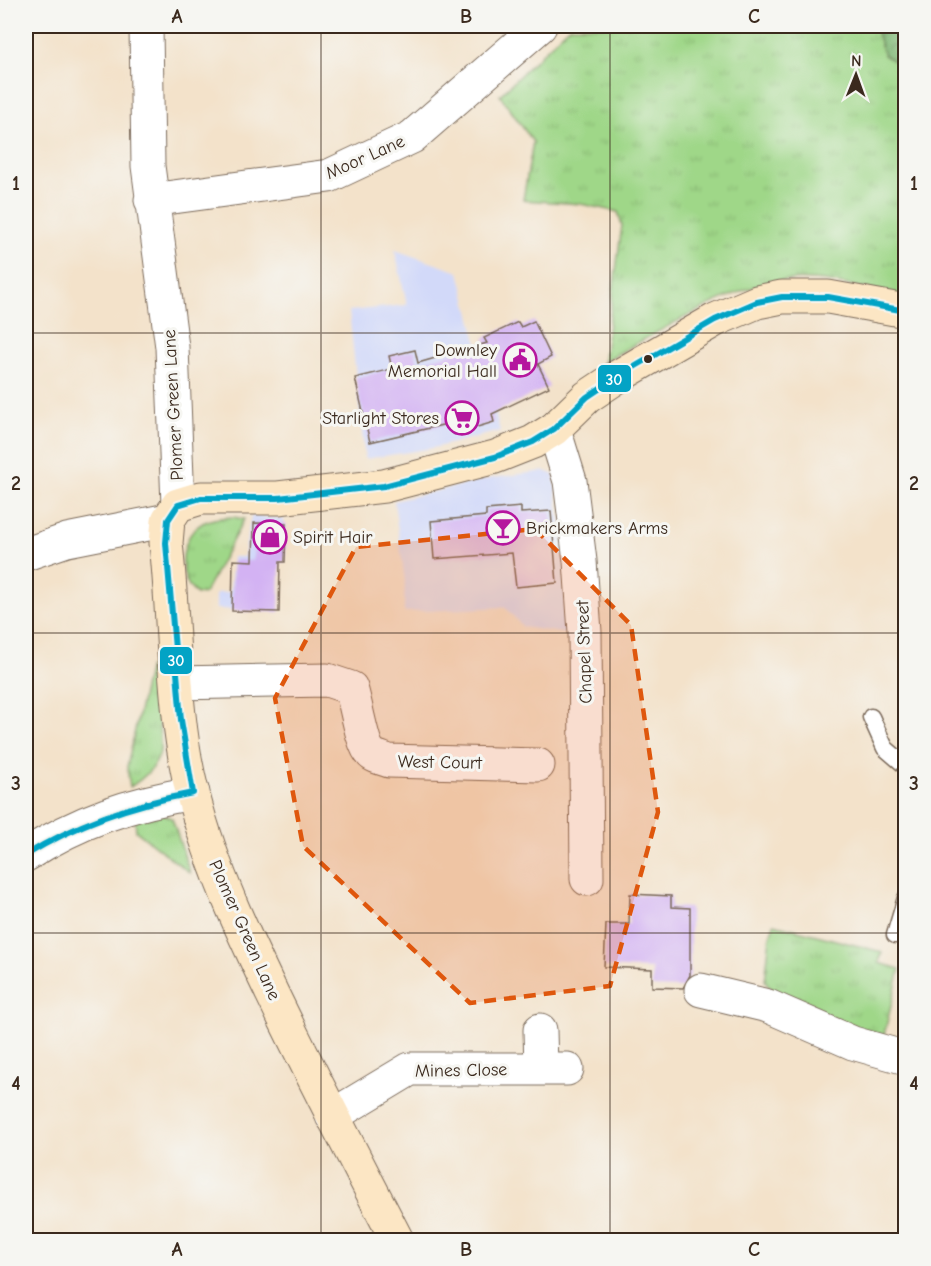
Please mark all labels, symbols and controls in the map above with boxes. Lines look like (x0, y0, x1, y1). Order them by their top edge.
text: A (171, 5, 183, 28)
text: B (460, 5, 472, 28)
text: C (748, 5, 760, 28)
north arrow (826, 45, 886, 105)
text: N (851, 52, 862, 70)
street label: Moor Lane (322, 131, 408, 184)
text: 1 (12, 172, 20, 195)
text: 1 (910, 172, 918, 195)
street label: Plomer Green Lane (159, 329, 188, 481)
place label: Downley Memorial Hall (388, 340, 498, 382)
public building icon: Downley Memorial Hall (502, 342, 538, 378)
unlabelled marker (642, 353, 654, 365)
line badge: 30 (597, 364, 632, 393)
text: 30 (605, 371, 623, 389)
supermarket icon: Starlight Stores (444, 400, 480, 436)
place label: Starlight Stores (322, 408, 439, 429)
text: 2 (11, 472, 21, 495)
text: 2 (909, 472, 919, 495)
bar icon: Brickmakers Arms (485, 510, 521, 546)
place label: Brickmakers Arms (526, 518, 668, 539)
shop icon: Spirit Hair (252, 519, 288, 555)
place label: Spirit Hair (293, 527, 373, 548)
street label: Chapel Street (572, 599, 597, 704)
line badge: 30 (159, 646, 193, 675)
text: 30 (167, 652, 185, 670)
street label: West Court (398, 751, 483, 774)
text: 3 (11, 772, 21, 795)
text: 3 (909, 772, 919, 795)
street label: Plomer Green Lane (204, 857, 285, 1004)
street label: Mines Close (415, 1059, 507, 1082)
text: 4 (11, 1072, 21, 1095)
text: 4 (909, 1072, 919, 1095)
text: A (171, 1238, 183, 1261)
text: B (460, 1238, 472, 1261)
text: C (748, 1238, 760, 1261)

